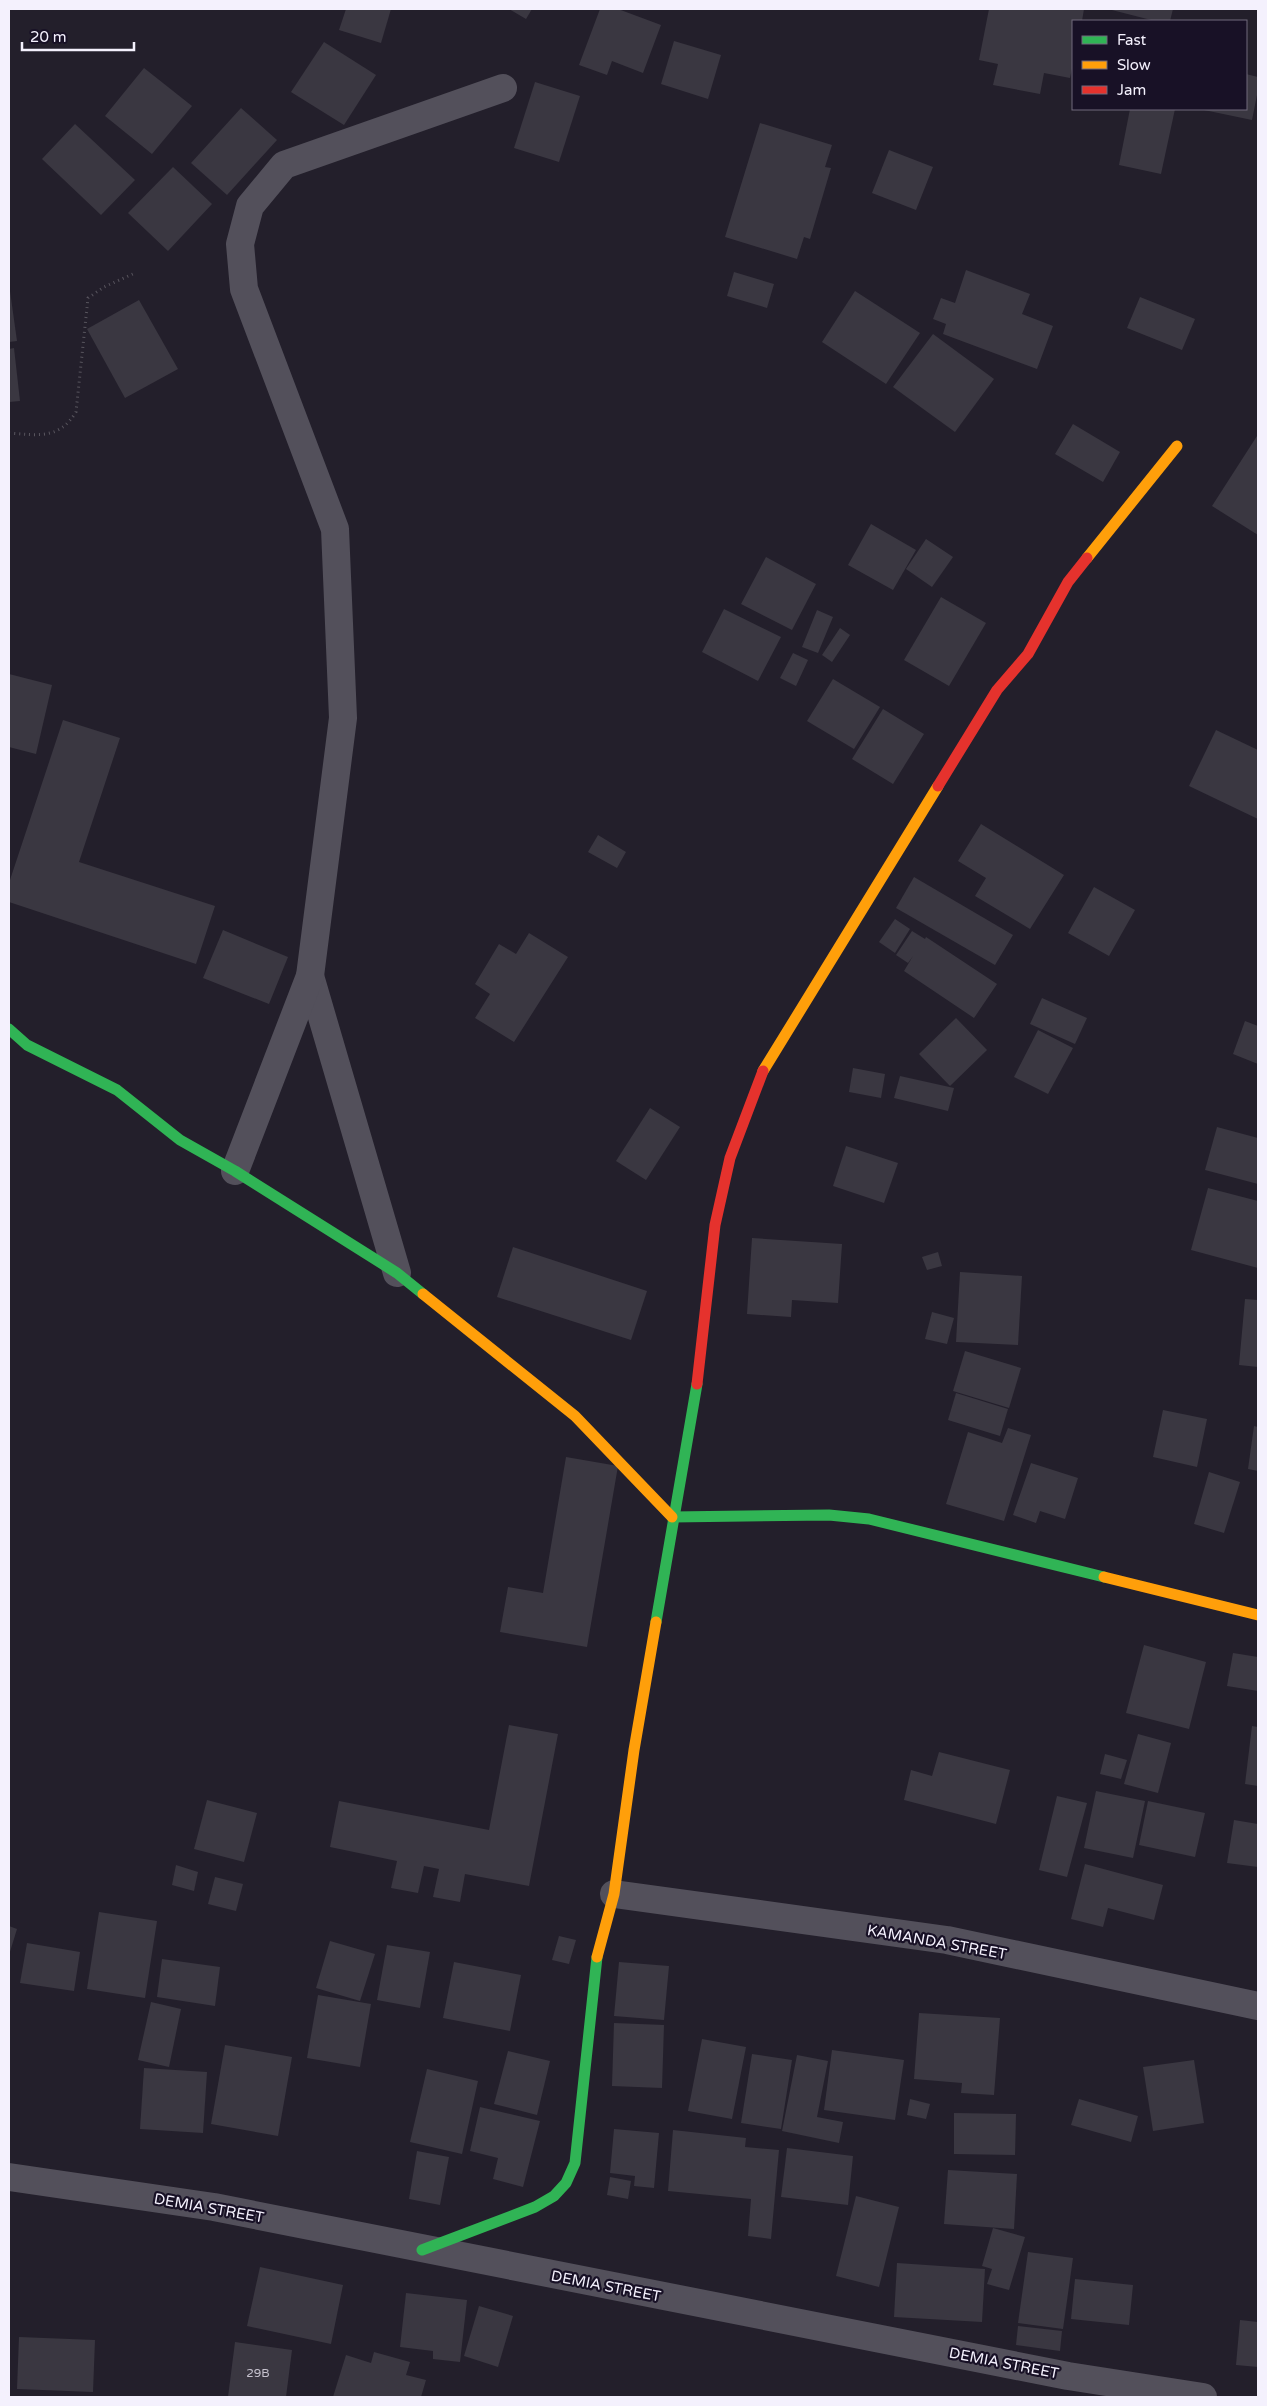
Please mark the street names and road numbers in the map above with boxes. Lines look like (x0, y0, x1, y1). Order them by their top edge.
street label: KAMANDA STREET (866, 1921, 1008, 1963)
street label: DEMIA STREET (153, 2189, 265, 2227)
street label: DEMIA STREET (550, 2267, 662, 2305)
street label: DEMIA STREET (948, 2344, 1060, 2382)

